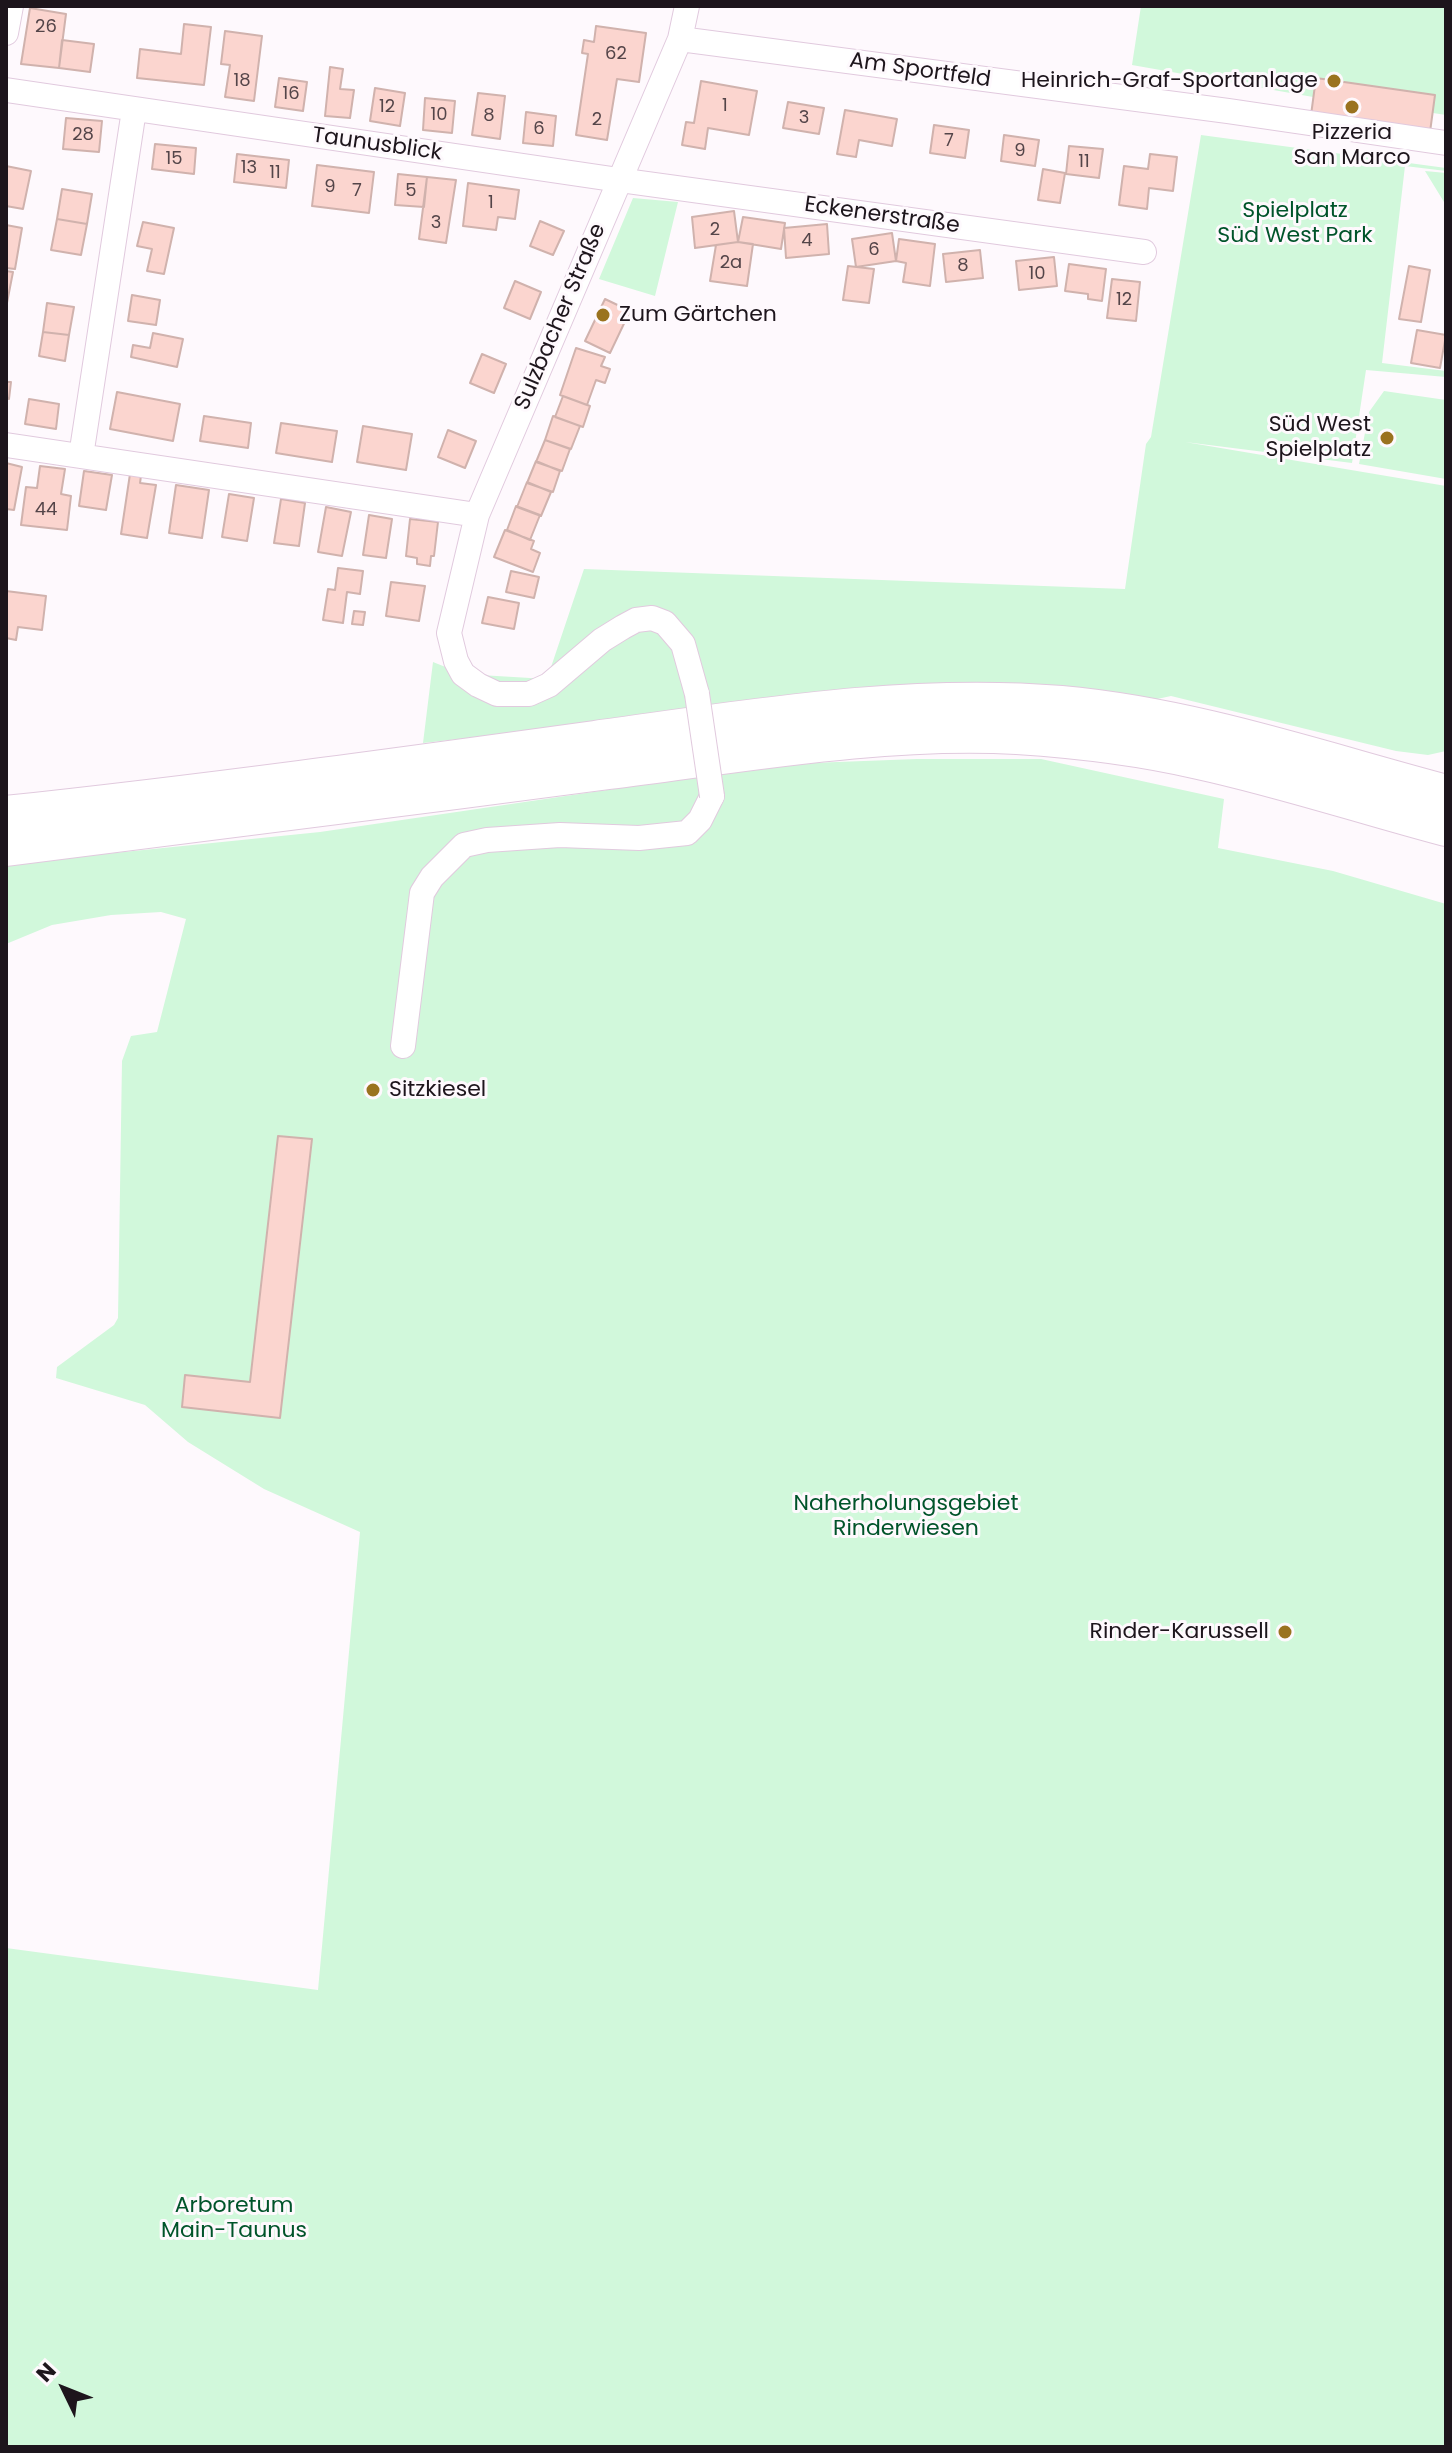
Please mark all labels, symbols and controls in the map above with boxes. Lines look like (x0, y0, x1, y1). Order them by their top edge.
house number: 26 (35, 16, 57, 38)
house number: 62 (605, 43, 627, 65)
street label: Am Sportfeld (848, 48, 992, 94)
place label: Heinrich-Graf-Sportanlage (1021, 68, 1318, 94)
house number: 18 (233, 70, 251, 92)
marker: Heinrich-Graf-Sportanlage (1325, 72, 1343, 90)
house number: 16 (282, 83, 300, 105)
house number: 1 (722, 95, 728, 117)
house number: 12 (379, 96, 395, 118)
marker: Pizzeria San Marco (1343, 98, 1361, 116)
house number: 10 (430, 104, 448, 126)
house number: 8 (483, 105, 495, 127)
house number: 3 (799, 107, 809, 129)
house number: 2 (592, 109, 602, 131)
house number: 6 (533, 118, 545, 140)
place label: Pizzeria San Marco (1293, 120, 1411, 172)
street label: Taunusblick (310, 123, 444, 167)
house number: 28 (72, 124, 94, 146)
house number: 7 (944, 130, 954, 152)
house number: 9 (1014, 140, 1026, 162)
house number: 15 (165, 148, 183, 170)
house number: 11 (1078, 151, 1090, 173)
house number: 13 (241, 157, 257, 179)
house number: 11 (269, 162, 281, 184)
house number: 9 (324, 176, 336, 198)
house number: 7 (352, 180, 362, 202)
house number: 5 (405, 180, 417, 202)
house number: 1 (488, 192, 494, 214)
street label: Eckenerstraße (803, 192, 961, 240)
park label: Spielplatz Süd West Park (1217, 198, 1373, 250)
house number: 3 (431, 212, 441, 234)
house number: 2 (710, 219, 720, 241)
street label: Sulzbacher Straße (510, 220, 612, 414)
house number: 4 (801, 230, 813, 252)
house number: 6 (868, 239, 880, 261)
house number: 2a (720, 252, 742, 274)
house number: 8 (957, 255, 969, 277)
house number: 10 (1028, 263, 1046, 285)
house number: 12 (1116, 289, 1132, 311)
place label: Zum Gärtchen (619, 302, 777, 328)
marker: Zum Gärtchen (594, 306, 612, 324)
place label: Süd West Spielplatz (1266, 412, 1371, 464)
marker: Süd West Spielplatz (1378, 429, 1396, 447)
house number: 44 (35, 499, 57, 521)
place label: Sitzkiesel (389, 1077, 486, 1103)
marker: Sitzkiesel (364, 1081, 382, 1099)
park label: Naherholungsgebiet Rinderwiesen (794, 1491, 1018, 1542)
place label: Rinder-Karussell (1090, 1619, 1269, 1645)
marker: Rinder-Karussell (1276, 1623, 1294, 1641)
park label: Arboretum Main-Taunus (161, 2193, 307, 2244)
north arrow (24, 2349, 104, 2429)
text: N (29, 2356, 63, 2389)

